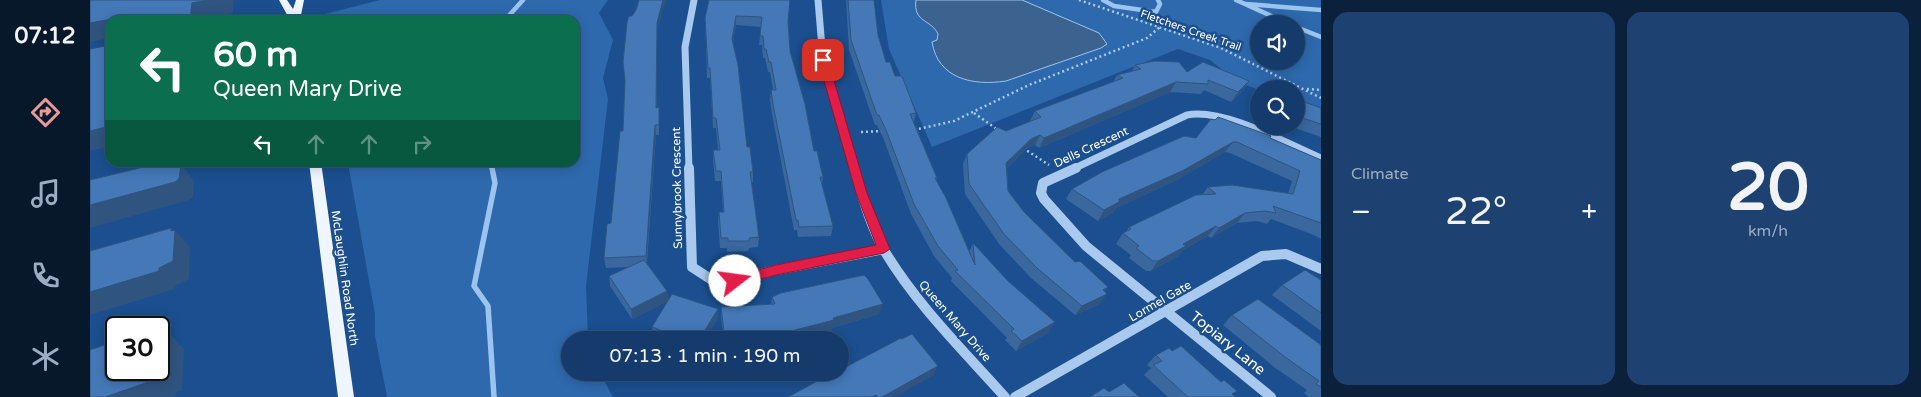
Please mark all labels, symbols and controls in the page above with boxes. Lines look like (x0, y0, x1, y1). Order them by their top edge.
street label: Fletchers Creek Trail (1139, 7, 1243, 54)
map controls (1250, 15, 1305, 135)
button: sound (1250, 15, 1305, 70)
text: 07:12 (15, 23, 75, 49)
text: 60 m (213, 34, 298, 76)
icon: left (130, 35, 195, 100)
pin (802, 39, 844, 81)
icon: arrive (809, 46, 837, 74)
text: Queen Mary Drive (213, 76, 402, 102)
button: search (1250, 80, 1305, 135)
icon: directions (28, 95, 63, 130)
street label: Dells Crescent (1052, 123, 1131, 170)
street label: Sunnybrook Crescent (669, 127, 685, 249)
icon: left (249, 130, 277, 158)
icon: ahead (302, 130, 330, 158)
icon: ahead (355, 130, 383, 158)
icon: right (408, 130, 436, 158)
text: 20 (1727, 149, 1809, 228)
text: Climate (1351, 164, 1409, 184)
icon: music (28, 176, 63, 211)
text: 22° (1445, 189, 1507, 235)
text: − (1351, 195, 1371, 229)
text: + (1581, 195, 1597, 229)
street label: McLaughlin Road North (329, 209, 361, 347)
text: km/h (1748, 221, 1788, 241)
position arrow (708, 254, 760, 306)
icon: phone (28, 258, 63, 293)
street label: Lormel Gate (1126, 277, 1194, 324)
street label: Queen Mary Drive (916, 278, 994, 365)
street label: Topiary Lane (1187, 307, 1269, 379)
speed limit sign: 30 (105, 316, 170, 381)
icon: climate (28, 339, 63, 374)
text: 07:13 · 1 min · 190 m (609, 345, 801, 367)

